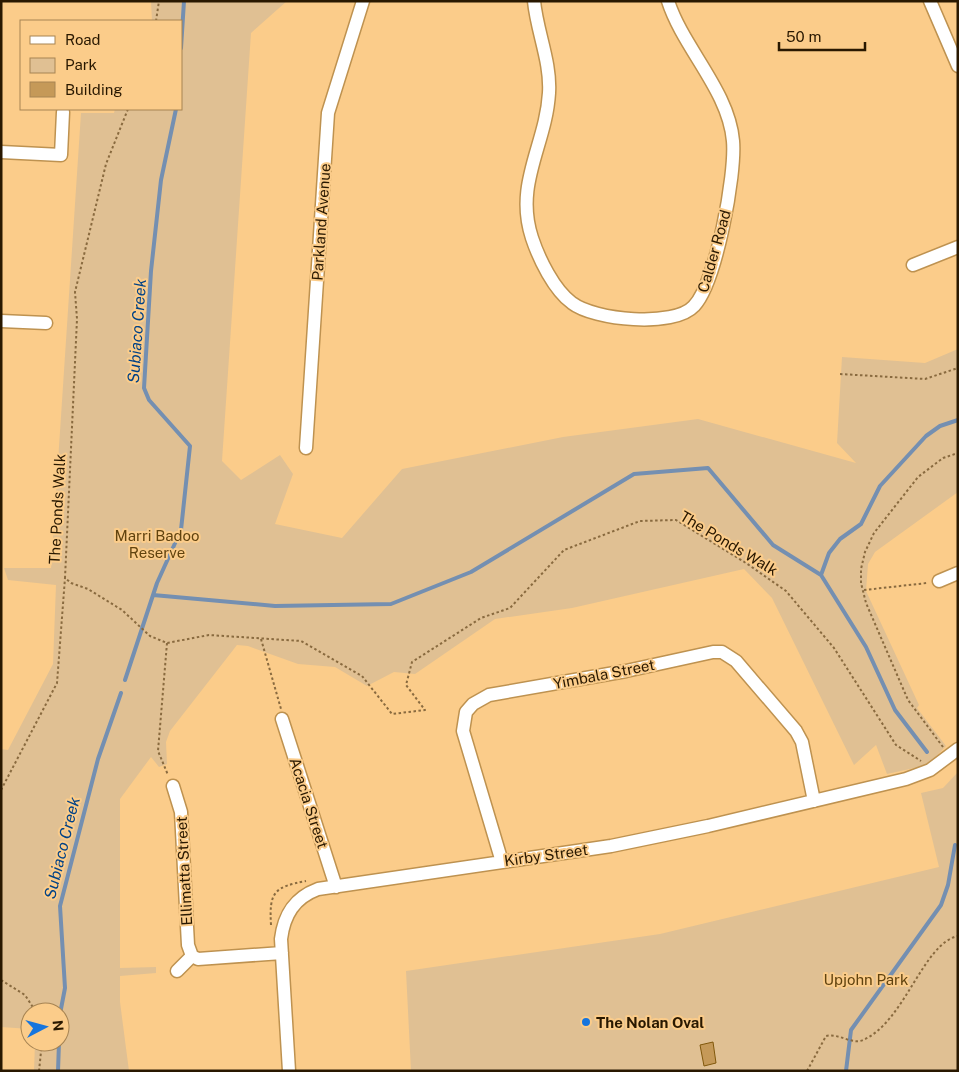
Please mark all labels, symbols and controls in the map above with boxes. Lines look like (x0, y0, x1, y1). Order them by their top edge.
legend (20, 20, 182, 110)
scale bar (779, 20, 865, 52)
text: 50 m (786, 28, 821, 45)
text: Road (65, 31, 101, 48)
text: Park (65, 56, 97, 73)
text: Building (65, 81, 123, 98)
street label: Parkland Avenue (308, 163, 334, 281)
street label: Calder Road (694, 208, 734, 294)
water label: Subiaco Creek (124, 278, 150, 384)
street label: The Ponds Walk (46, 453, 68, 565)
street label: The Ponds Walk (677, 507, 781, 579)
park label: Marri Badoo Reserve (115, 527, 199, 561)
street label: Yimbala Street (552, 656, 656, 692)
street label: Acacia Street (286, 756, 332, 851)
water label: Subiaco Creek (40, 795, 84, 901)
street label: Ellimatta Street (173, 816, 195, 926)
street label: Kirby Street (503, 841, 589, 869)
park label: Upjohn Park (824, 971, 908, 988)
north arrow (20, 1002, 70, 1052)
place label: The Nolan Oval (596, 1014, 704, 1031)
marker: The Nolan Oval (580, 1016, 592, 1028)
text: N (49, 1019, 66, 1032)

